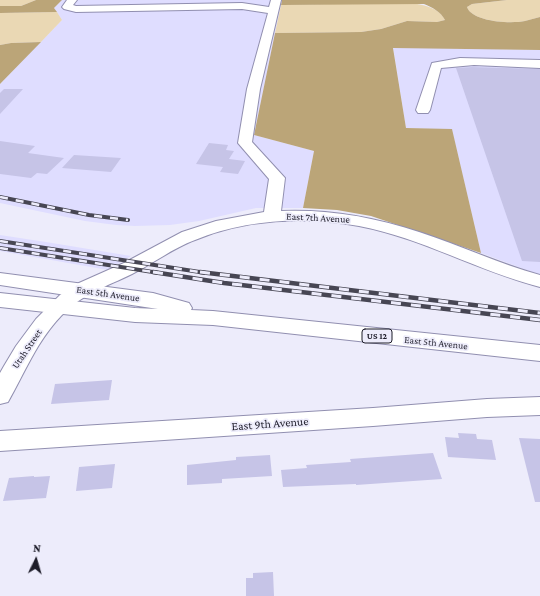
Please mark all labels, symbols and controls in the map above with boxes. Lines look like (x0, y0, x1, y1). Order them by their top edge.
street label: East 7th Avenue (286, 210, 350, 226)
street label: East 5th Avenue (76, 284, 140, 304)
street label: Utah Street (9, 327, 45, 371)
road number: US 12 (362, 329, 392, 343)
street label: East 5th Avenue (404, 334, 468, 352)
street label: East 9th Avenue (231, 414, 309, 434)
north arrow (16, 540, 56, 580)
text: N (33, 542, 41, 554)

